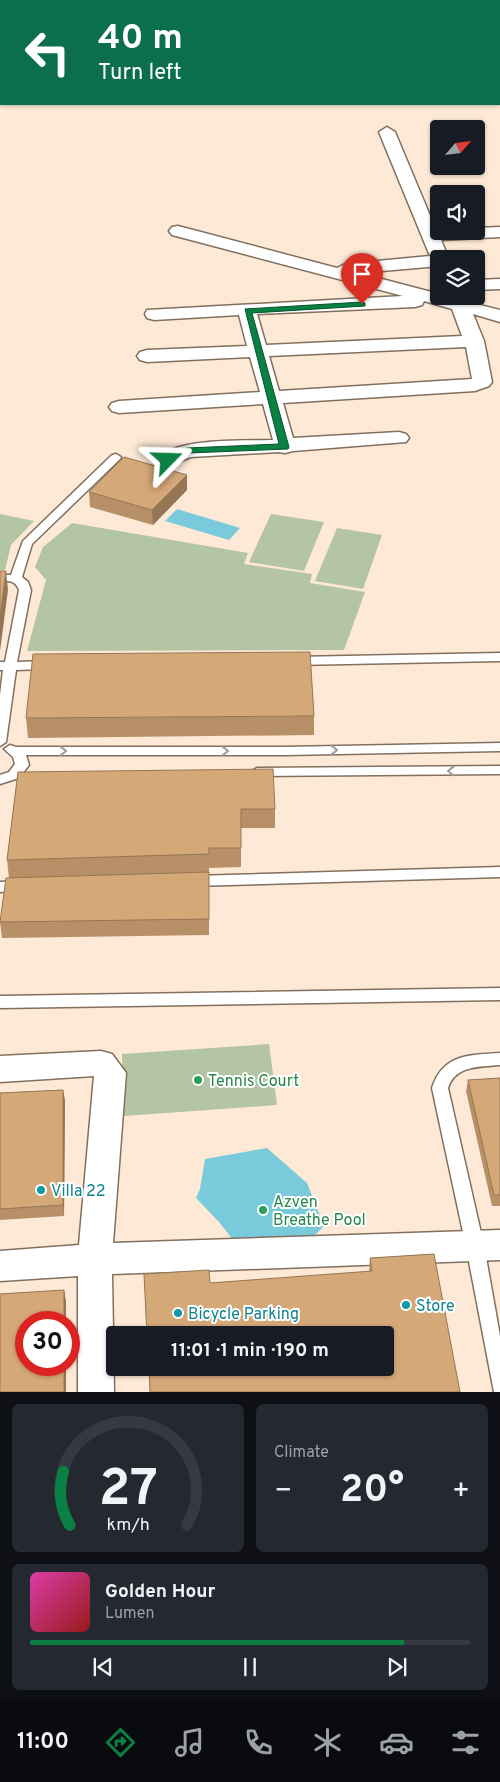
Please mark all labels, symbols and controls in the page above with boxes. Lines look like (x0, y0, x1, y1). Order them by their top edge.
text: 40 m (98, 17, 183, 61)
icon: left (15, 20, 80, 85)
text: Turn left (98, 60, 181, 87)
north arrow (430, 120, 485, 175)
map controls (430, 120, 485, 305)
button: sound (430, 185, 485, 240)
button: layers (430, 250, 485, 305)
pin (341, 253, 383, 304)
icon: arrive (348, 260, 376, 288)
position arrow (141, 433, 193, 485)
one-way arrow (330, 745, 338, 755)
one-way arrow (60, 746, 67, 756)
one-way arrow (222, 746, 230, 756)
one-way arrow (447, 765, 455, 776)
place label: Tennis Court (208, 1072, 299, 1092)
marker: Tennis Court (192, 1074, 204, 1086)
place label: Villa 22 (51, 1182, 106, 1202)
marker: Villa 22 (35, 1184, 47, 1196)
place label: Azven Breathe Pool (273, 1193, 366, 1231)
marker: Azven Breathe Pool (257, 1204, 269, 1216)
place label: Store (416, 1297, 455, 1317)
marker: Store (400, 1299, 412, 1311)
place label: Bicycle Parking (188, 1305, 299, 1325)
marker: Bicycle Parking (172, 1307, 184, 1319)
speed limit sign: 30 (15, 1311, 80, 1376)
text: 11:01 · 1 min · 190 m (171, 1339, 329, 1363)
text: Climate (274, 1443, 329, 1463)
text: 27 (98, 1458, 158, 1524)
text: 20° (340, 1467, 404, 1516)
text: − (274, 1474, 292, 1510)
text: + (452, 1474, 470, 1510)
text: km/h (106, 1514, 150, 1537)
text: Golden Hour (105, 1580, 216, 1604)
text: Lumen (105, 1604, 155, 1624)
icon: previous (89, 1653, 117, 1681)
icon: pause (236, 1653, 264, 1681)
icon: next (383, 1653, 411, 1681)
icon: directions (103, 1725, 138, 1760)
icon: music (172, 1725, 207, 1760)
icon: phone (241, 1725, 276, 1760)
icon: climate (310, 1725, 345, 1760)
icon: car (379, 1725, 414, 1760)
icon: filters (448, 1725, 483, 1760)
text: 11:00 (17, 1729, 69, 1756)

